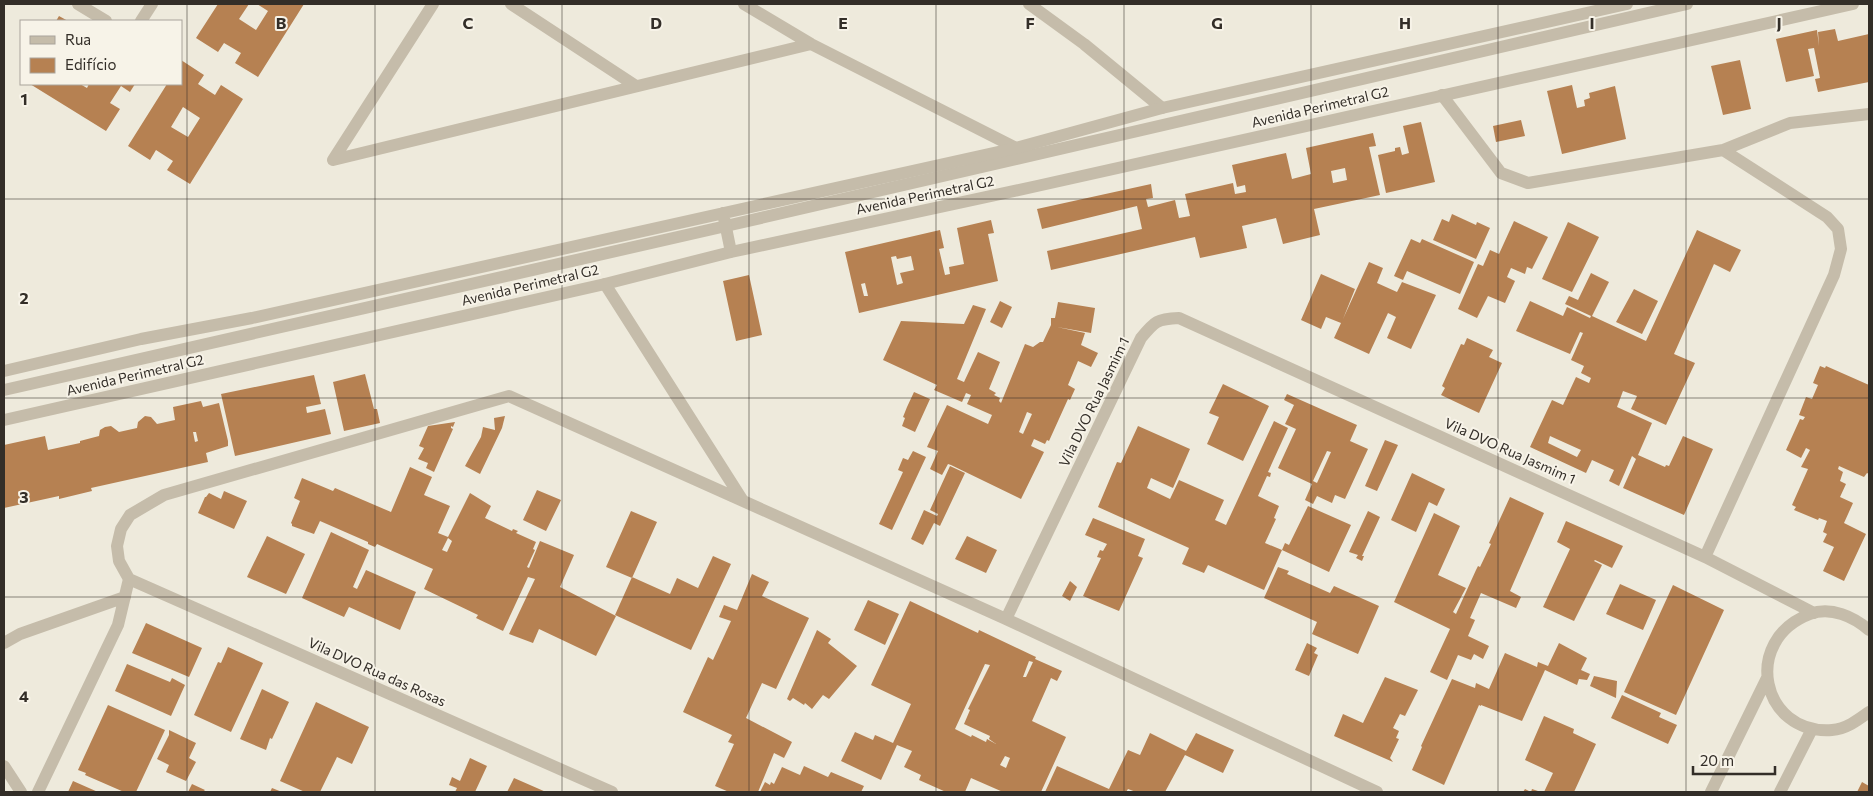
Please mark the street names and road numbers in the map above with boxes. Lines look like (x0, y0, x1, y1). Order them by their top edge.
street label: Avenida Perimetral G2 (1250, 82, 1391, 131)
street label: Avenida Perimetral G2 (854, 172, 996, 217)
street label: Avenida Perimetral G2 (460, 260, 601, 309)
street label: Vila DVO Rua Jasmim 1 (1055, 334, 1132, 469)
street label: Avenida Perimetral G2 (65, 350, 206, 399)
street label: Vila DVO Rua Jasmim 1 (1442, 414, 1578, 487)
street label: Vila DVO Rua das Rosas (306, 633, 449, 710)

